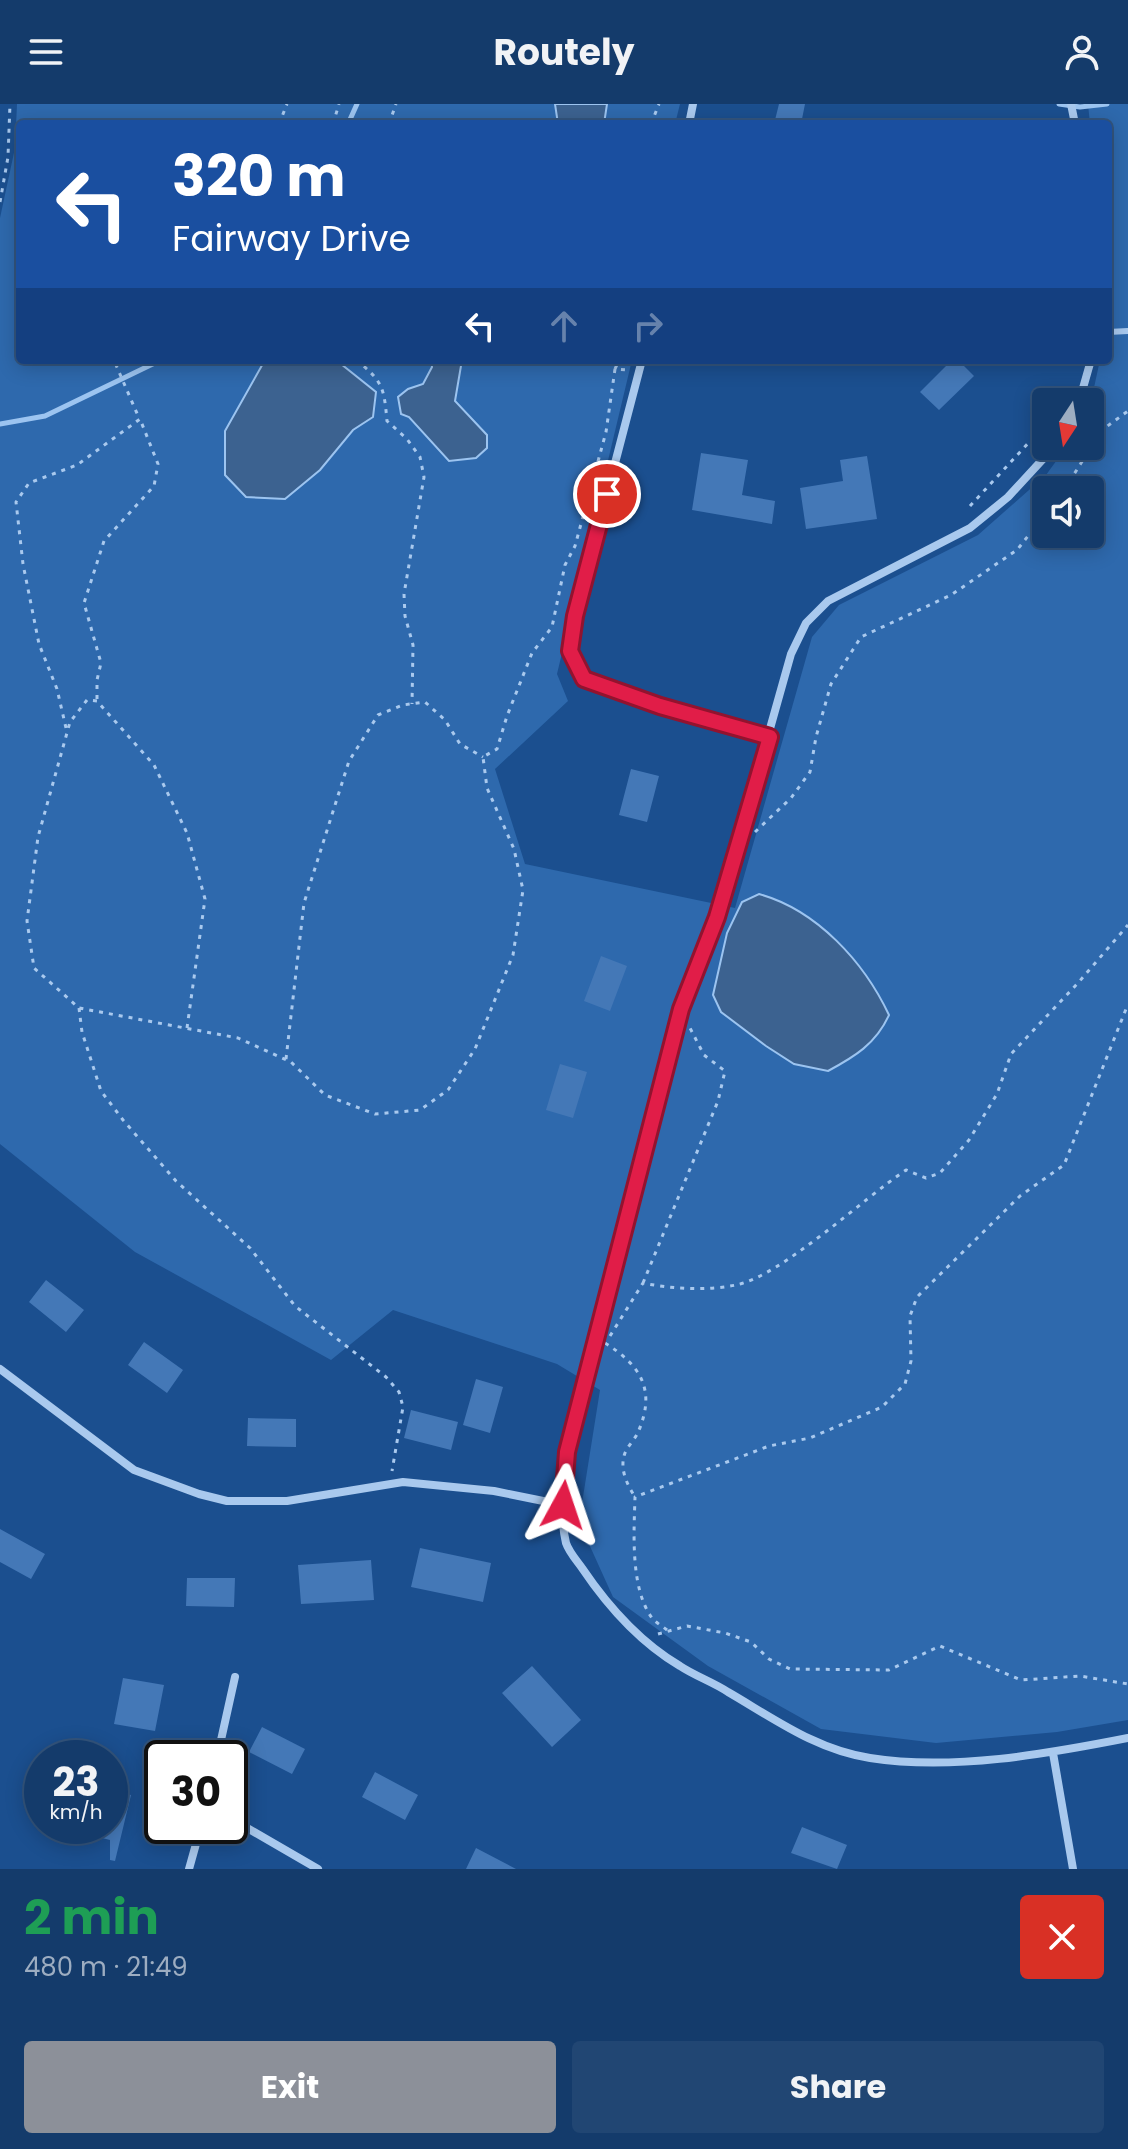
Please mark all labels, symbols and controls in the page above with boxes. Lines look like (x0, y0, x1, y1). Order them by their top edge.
text: Routely (494, 27, 634, 78)
icon: menu (24, 30, 68, 74)
icon: person (1060, 30, 1104, 74)
text: 320 m (172, 137, 346, 216)
icon: left (40, 152, 144, 256)
text: Fairway Drive (172, 213, 411, 264)
icon: left (458, 304, 502, 348)
icon: ahead (542, 304, 586, 348)
icon: right (626, 304, 670, 348)
north arrow (1032, 388, 1104, 460)
map controls (1032, 388, 1104, 548)
pin (573, 460, 641, 528)
icon: arrive (585, 472, 629, 516)
button: sound (1032, 476, 1104, 548)
position arrow (521, 1463, 605, 1547)
speed limit sign: 30 (144, 1740, 248, 1844)
text: 23 (52, 1754, 100, 1810)
text: km/h (49, 1798, 103, 1826)
text: 2 min (24, 1884, 159, 1951)
button: close (1020, 1895, 1104, 1979)
text: 480 m · 21:49 (24, 1949, 188, 1985)
button: Exit (24, 2041, 556, 2133)
button: Share (572, 2041, 1104, 2133)

